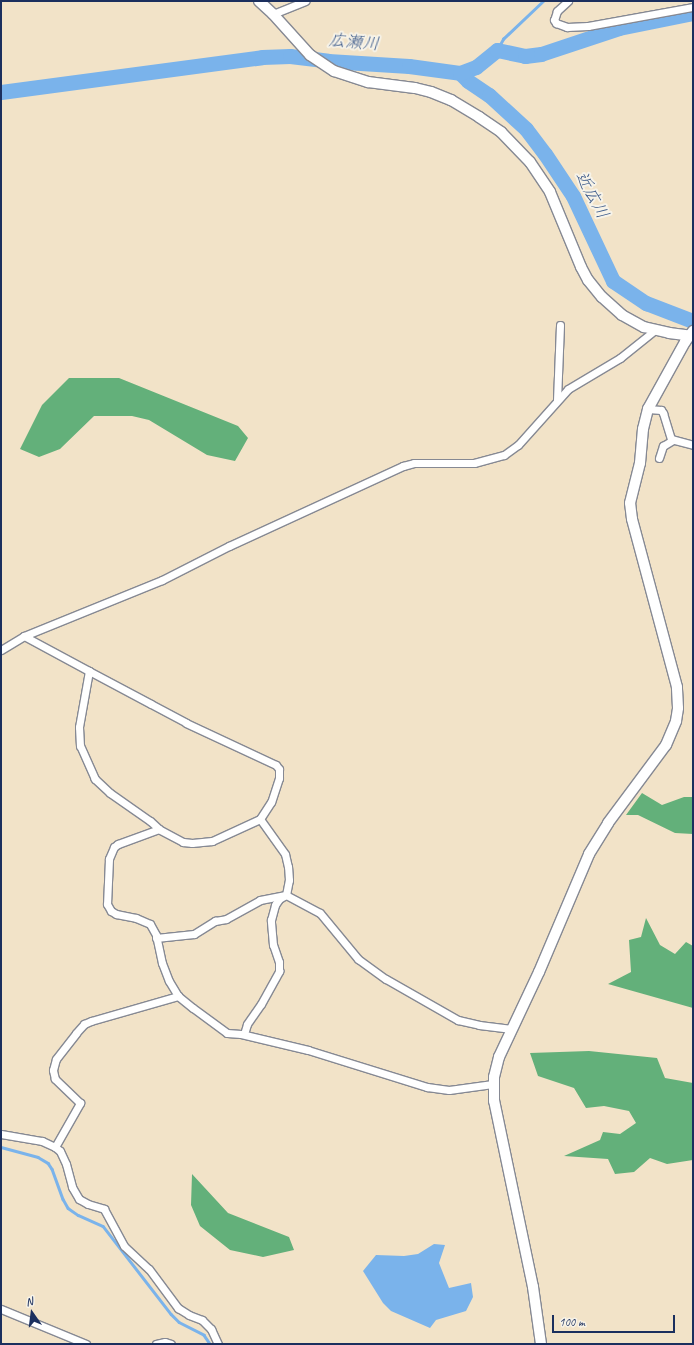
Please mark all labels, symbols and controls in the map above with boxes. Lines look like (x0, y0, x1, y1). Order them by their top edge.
water label: 広瀬川 (328, 30, 380, 54)
water label: 近広川 (571, 168, 613, 222)
north arrow (12, 1293, 52, 1333)
text: N (24, 1294, 34, 1309)
scale bar (554, 1307, 677, 1333)
text: 100 m (559, 1314, 585, 1330)

